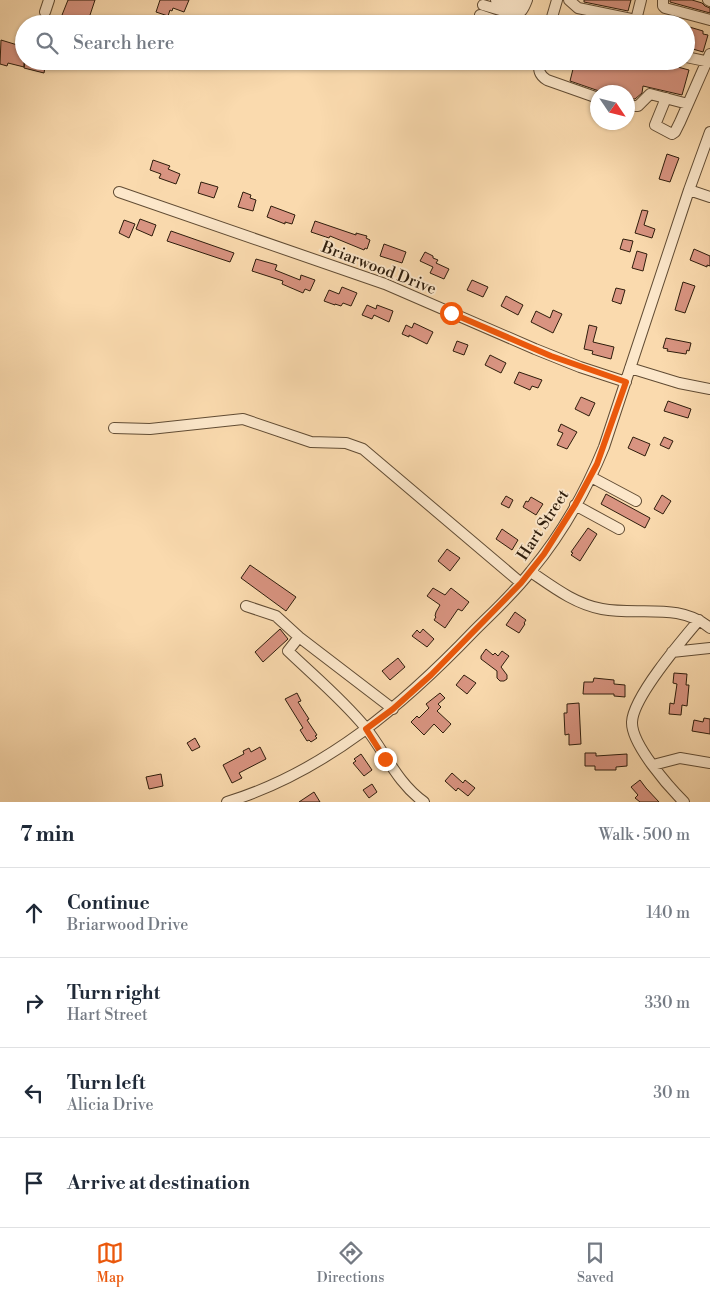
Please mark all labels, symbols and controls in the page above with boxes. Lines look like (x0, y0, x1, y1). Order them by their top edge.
search box (15, 15, 695, 70)
icon: search (33, 29, 61, 57)
text: Search here (73, 31, 174, 55)
north arrow (590, 85, 635, 130)
street label: Briarwood Drive (318, 237, 439, 299)
route start (440, 302, 463, 325)
street label: Hart Street (513, 485, 574, 564)
route end (374, 748, 397, 771)
text: 7 min (20, 822, 74, 848)
text: Walk · 500 m (599, 825, 690, 845)
text: Continue (67, 891, 150, 915)
icon: ahead (20, 899, 48, 927)
text: 140 m (646, 903, 690, 923)
text: Briarwood Drive (67, 915, 188, 935)
text: Turn right (67, 981, 160, 1005)
icon: right (20, 989, 48, 1017)
text: 330 m (644, 993, 690, 1013)
text: Hart Street (67, 1005, 148, 1025)
text: Turn left (67, 1071, 146, 1095)
icon: left (20, 1079, 48, 1107)
text: 30 m (653, 1083, 690, 1103)
text: Alicia Drive (67, 1095, 153, 1115)
icon: arrive (20, 1169, 48, 1197)
text: Arrive at destination (67, 1171, 250, 1195)
tab: Map (96, 1239, 124, 1287)
tab: Directions (317, 1239, 384, 1287)
tab: Saved (577, 1239, 614, 1287)

